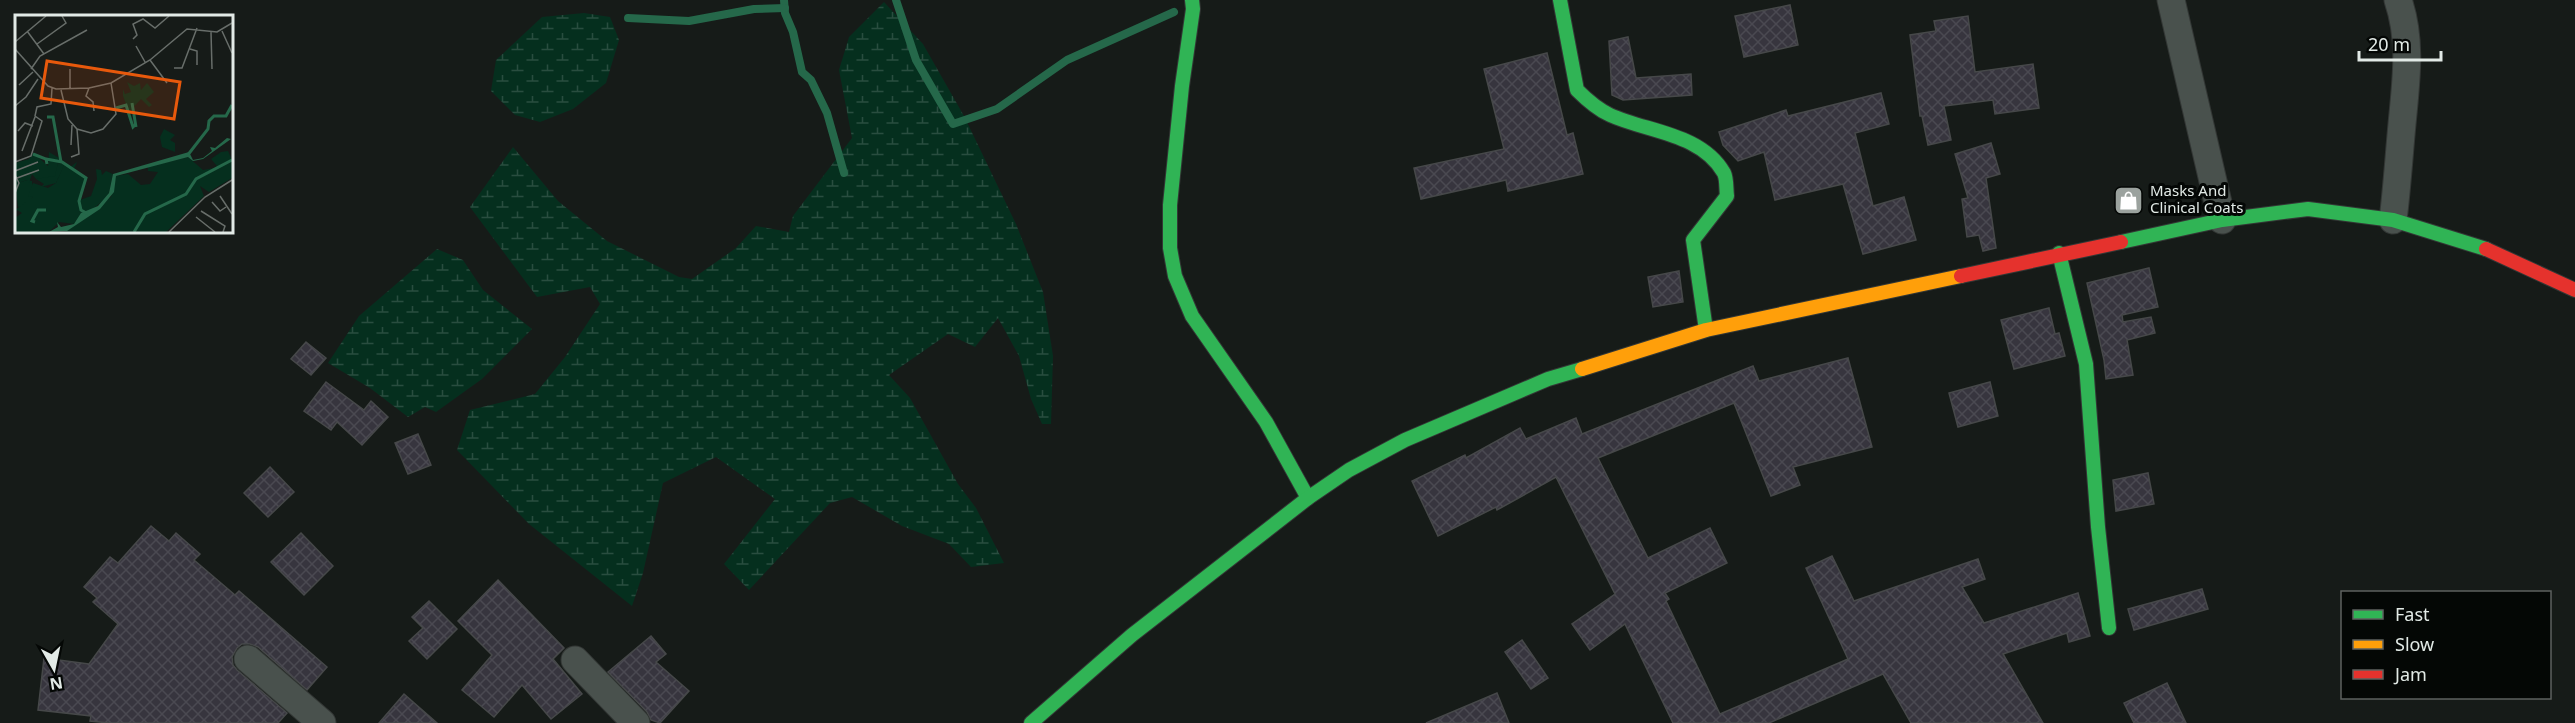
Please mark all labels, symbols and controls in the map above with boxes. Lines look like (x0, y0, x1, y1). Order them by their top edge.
inset map (15, 15, 232, 232)
scale bar (2359, 24, 2442, 62)
text: 20 m (2368, 32, 2410, 56)
place label: Masks And Clinical Coats (2150, 180, 2243, 217)
shop icon: Masks And Clinical Coats (2113, 184, 2145, 216)
legend (2341, 591, 2551, 699)
text: Fast (2395, 602, 2430, 626)
text: Slow (2395, 632, 2434, 656)
north arrow (24, 639, 84, 699)
text: Jam (2393, 662, 2427, 686)
text: N (48, 672, 64, 696)

